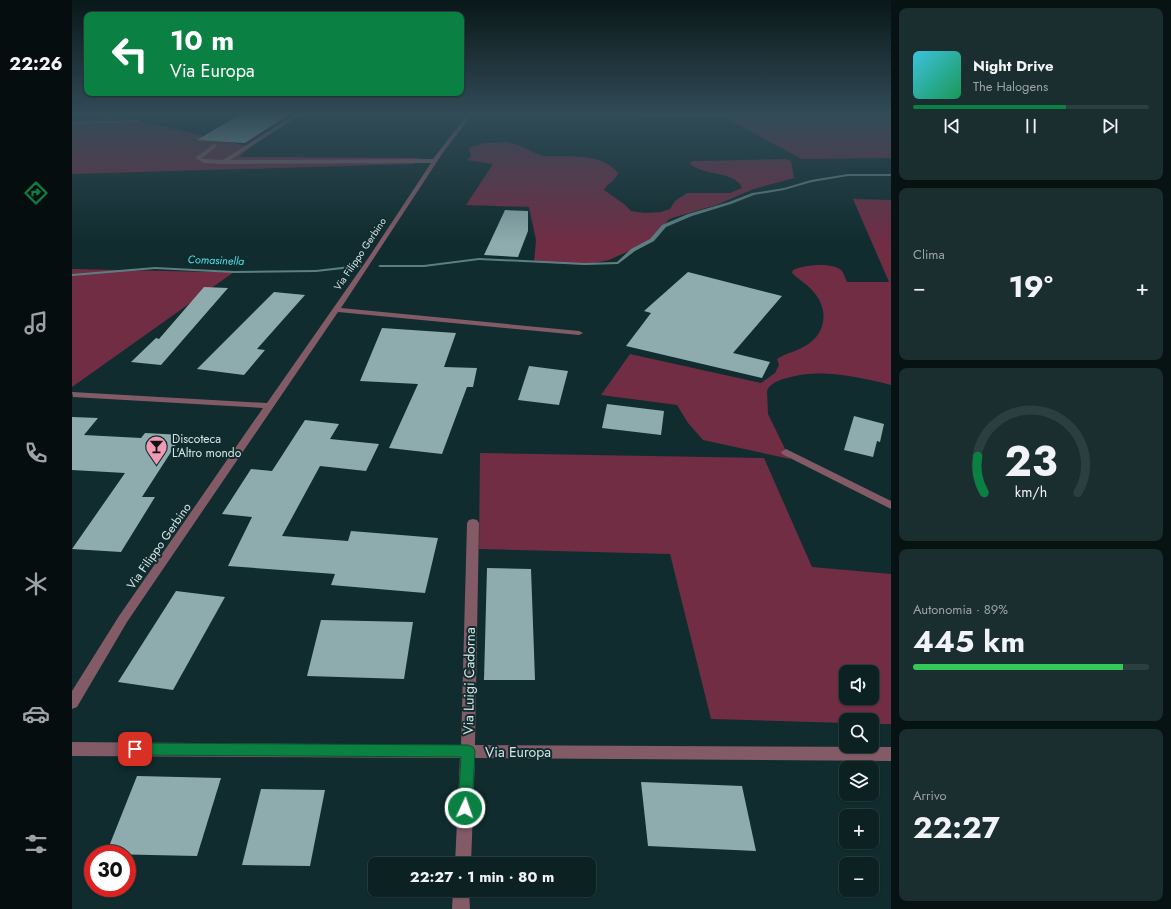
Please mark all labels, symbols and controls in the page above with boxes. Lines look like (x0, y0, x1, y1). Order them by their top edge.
text: 10 m (170, 20, 234, 61)
icon: left (104, 28, 156, 80)
text: 22:26 (9, 51, 63, 77)
text: Night Drive (973, 55, 1054, 77)
text: Via Europa (170, 58, 255, 84)
text: The Halogens (973, 77, 1048, 96)
icon: previous (941, 115, 963, 137)
icon: pause (1020, 115, 1042, 137)
icon: next (1099, 115, 1121, 137)
icon: directions (22, 179, 50, 207)
street label: Via Filippo Gerbino (330, 214, 390, 293)
text: Clima (913, 245, 945, 264)
water label: Comasinella (187, 251, 245, 269)
text: 19° (1009, 265, 1053, 308)
text: − (913, 271, 926, 303)
text: + (1135, 271, 1149, 303)
icon: music (22, 309, 50, 337)
place label: Discoteca L'Altro mondo (172, 430, 242, 462)
text: 23 (1004, 430, 1058, 491)
bar icon: Discoteca L'Altro mondo (143, 433, 169, 466)
icon: phone (22, 439, 50, 467)
text: km/h (1015, 481, 1047, 501)
street label: Via Filippo Gerbino (122, 499, 196, 593)
icon: climate (22, 570, 50, 598)
text: Autonomia · 89% (913, 600, 1008, 619)
text: 445 km (913, 620, 1025, 663)
street label: Via Luigi Cadorna (458, 627, 480, 735)
map controls (839, 665, 879, 897)
button: sound (839, 665, 879, 705)
icon: car (22, 700, 50, 728)
button: search (839, 713, 879, 753)
pin (118, 732, 152, 766)
icon: arrive (124, 738, 146, 760)
street label: Via Europa (485, 742, 551, 762)
button: layers (839, 761, 879, 801)
text: Arrivo (913, 786, 947, 805)
position arrow (444, 787, 486, 829)
text: 22:27 (913, 806, 1000, 849)
button: + (839, 809, 879, 849)
icon: filters (22, 830, 50, 858)
speed limit sign: 30 (84, 845, 136, 897)
button: − (839, 857, 879, 897)
text: 22:27 · 1 min · 80 m (410, 866, 554, 888)

